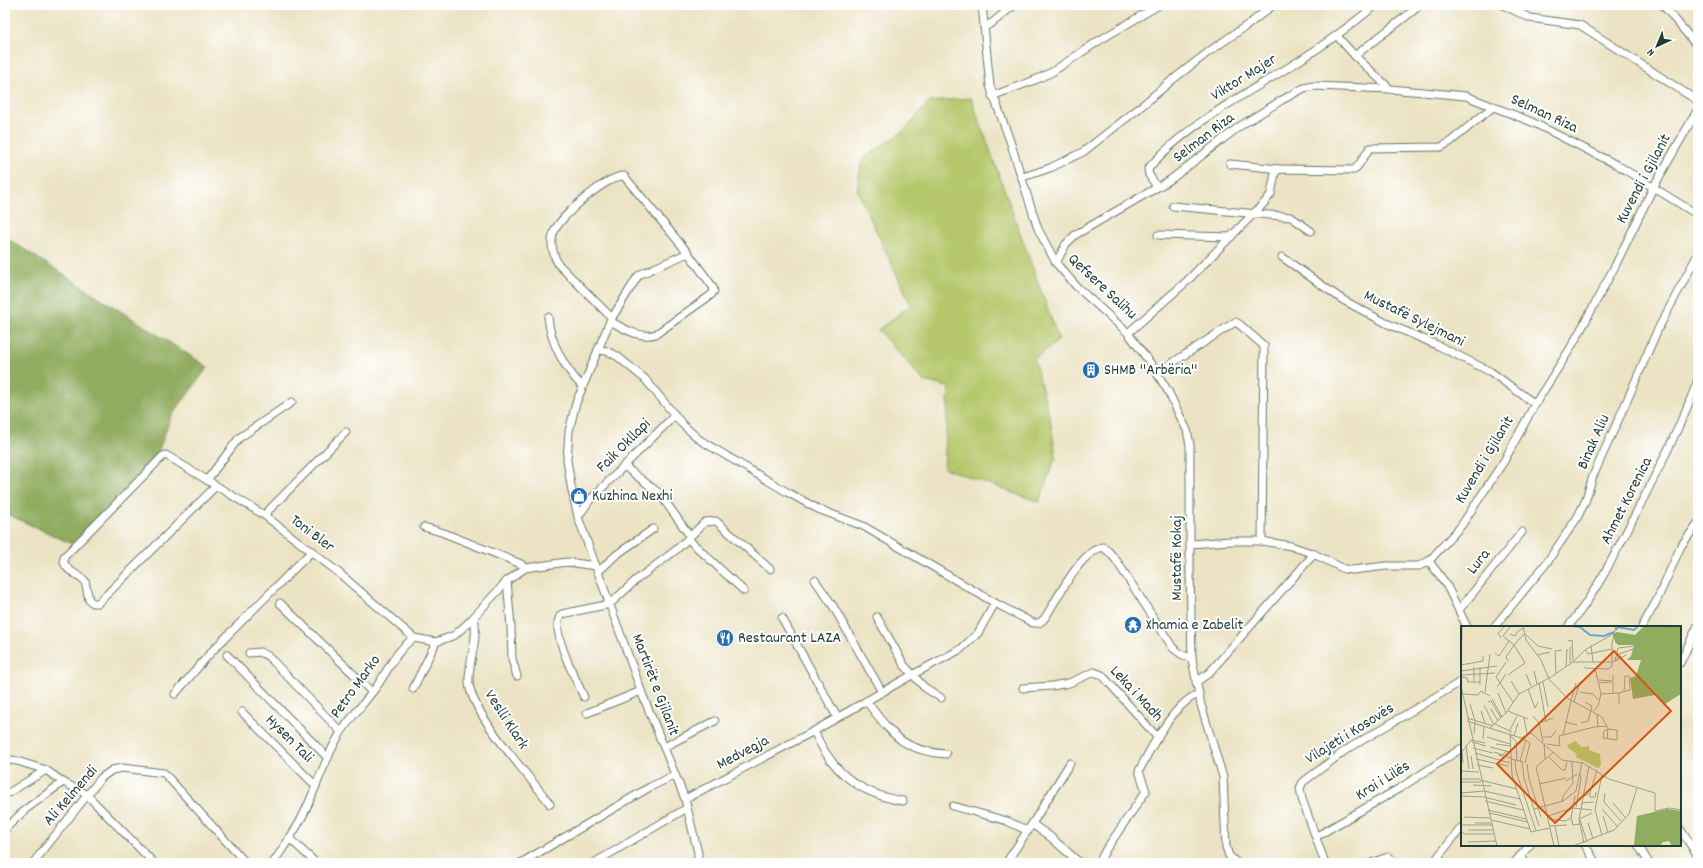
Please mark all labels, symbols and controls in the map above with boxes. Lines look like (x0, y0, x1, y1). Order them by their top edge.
north arrow (1637, 26, 1677, 66)
text: N (1644, 44, 1659, 59)
street label: Viktor Majer (1207, 49, 1281, 107)
street label: Selman Riza (1507, 88, 1582, 140)
street label: Selman Riza (1168, 107, 1240, 169)
street label: Kuvendi i Gjilanit (1611, 130, 1677, 228)
street label: Qefsere Salihu (1062, 249, 1142, 325)
street label: Mustafë Sylejmani (1360, 285, 1469, 353)
place label: SHMB ''Arbëria'' (1104, 359, 1197, 382)
building icon: SHMB ''Arbëria'' (1081, 360, 1101, 380)
street label: Binak Aliu (1572, 411, 1616, 473)
street label: Kuvendi i Gjilanit (1450, 412, 1520, 508)
street label: Faik Okllapi (591, 413, 657, 479)
street label: Ahmet Korenica (1595, 453, 1659, 549)
place label: Kuzhina Nexhi (592, 485, 672, 508)
shop icon: Kuzhina Nexhi (569, 486, 589, 506)
street label: Toni Bler (285, 510, 339, 558)
street label: Mustafë Kokaj (1166, 515, 1189, 601)
street label: Lura (1462, 544, 1497, 580)
place label: Xhamia e Zabelit (1146, 614, 1244, 637)
temple icon: Xhamia e Zabelit (1123, 615, 1143, 635)
inset map (1461, 626, 1681, 846)
place label: Restaurant LAZA (738, 627, 842, 650)
restaurant icon: Restaurant LAZA (715, 628, 735, 648)
street label: Martirët e Gjilanit (625, 631, 685, 739)
street label: Petro Marko (325, 651, 387, 723)
street label: Leka i Madh (1104, 661, 1168, 727)
street label: Veslli Klark (478, 686, 534, 754)
street label: Vilajeti i Kosovës (1301, 697, 1399, 770)
street label: Hysen Tali (260, 710, 318, 768)
street label: Medvegja (713, 729, 774, 776)
street label: Kroi i Lilës (1351, 755, 1415, 807)
street label: Ali Kelmendi (38, 761, 104, 831)

